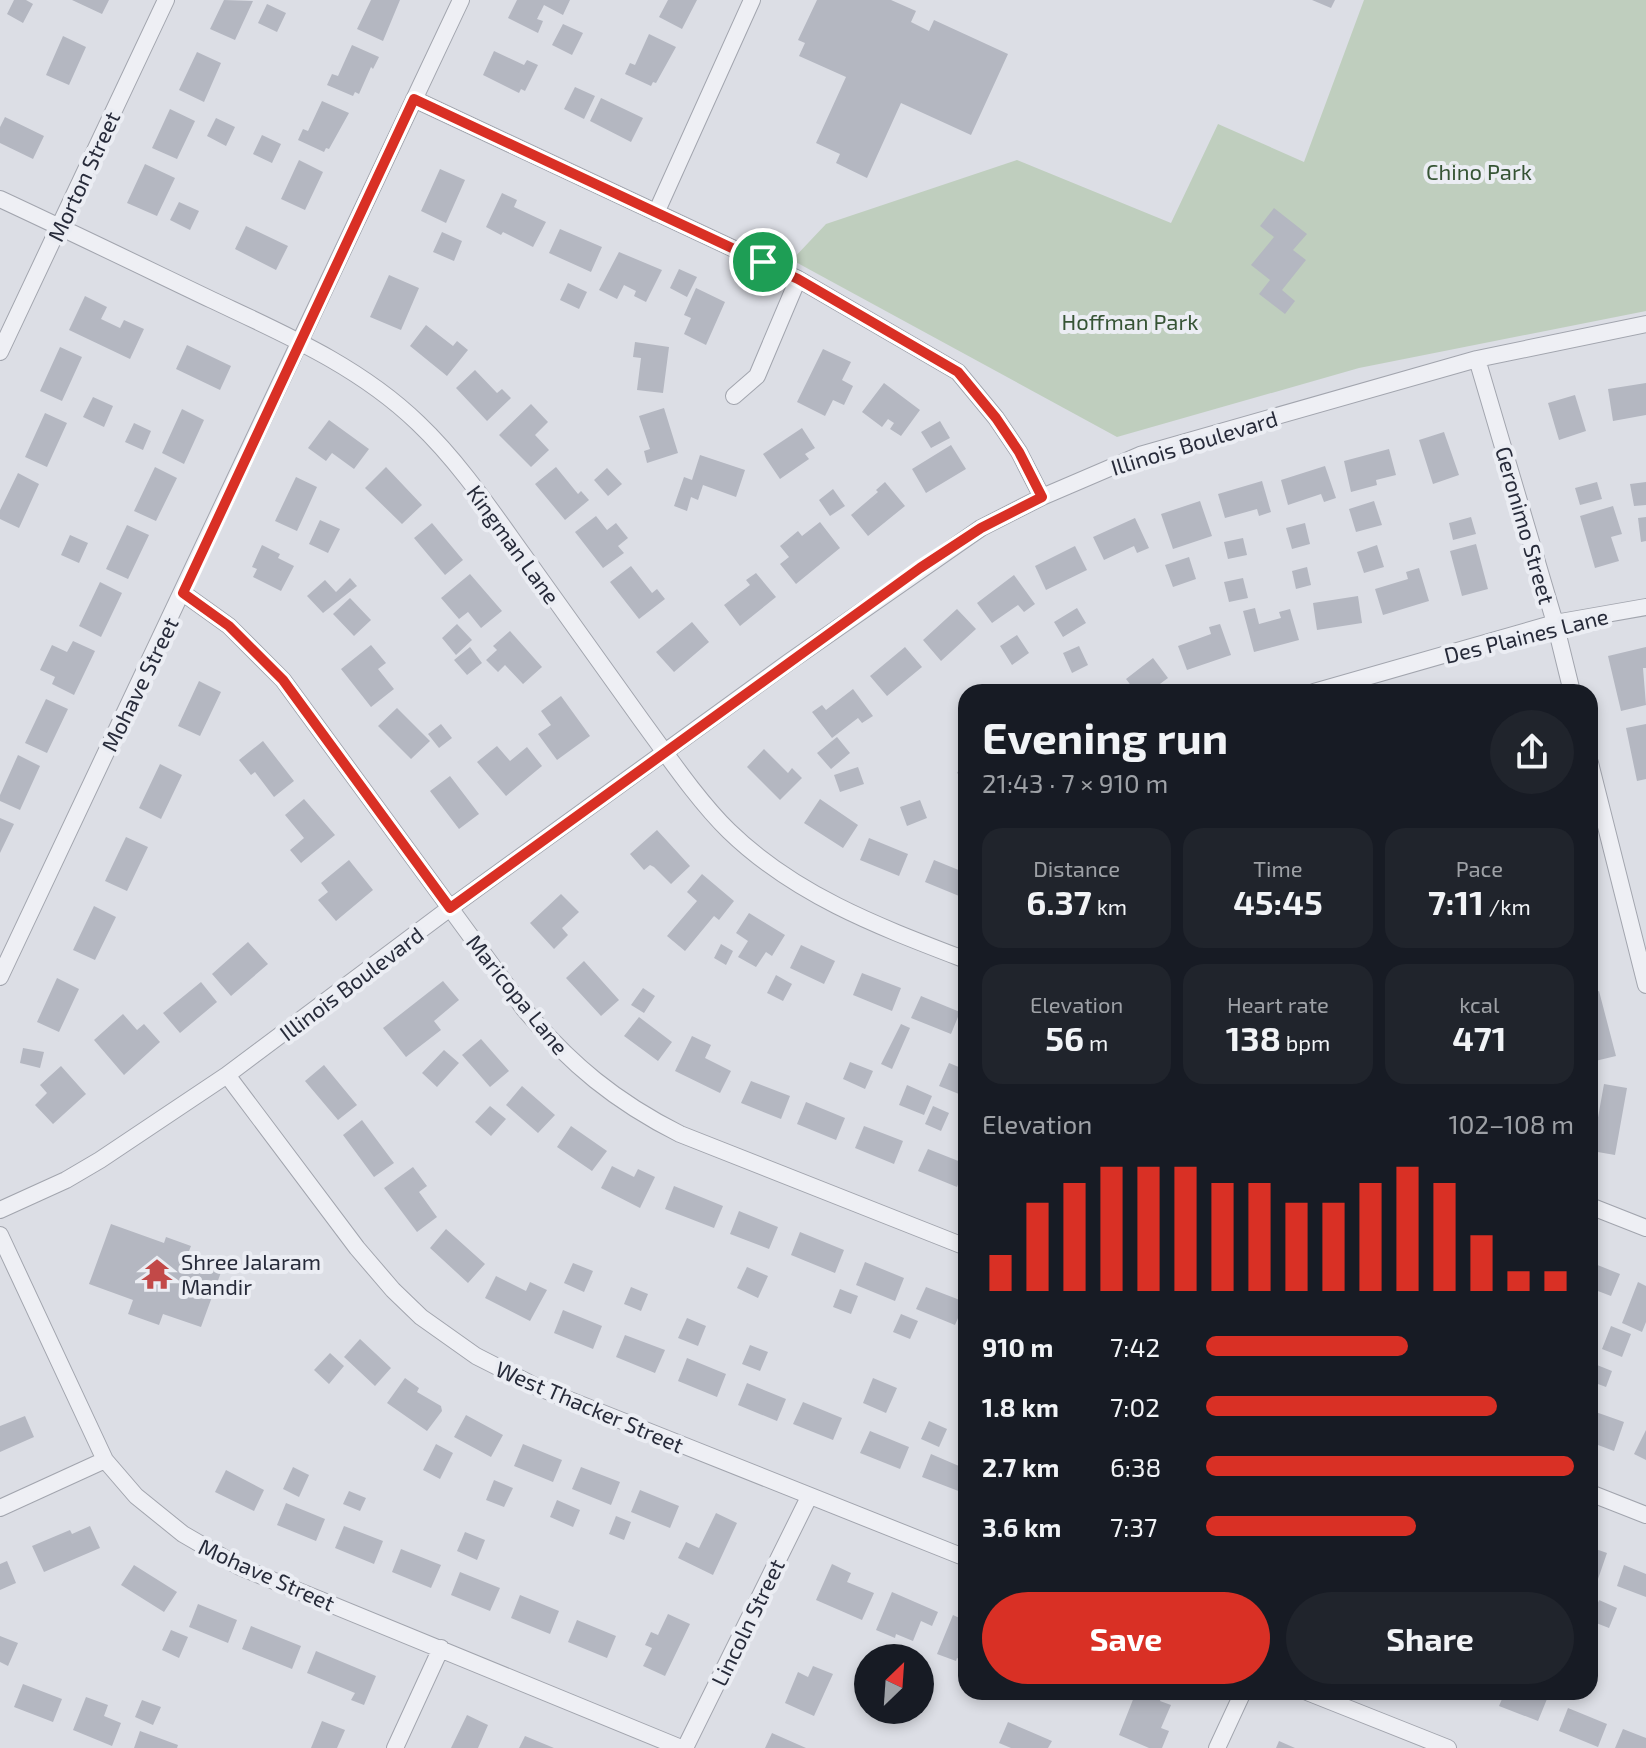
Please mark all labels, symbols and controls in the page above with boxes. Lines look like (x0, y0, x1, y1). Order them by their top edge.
street label: Morton Street (42, 107, 124, 245)
park label: Chino Park (1426, 158, 1532, 184)
pin (729, 228, 797, 296)
icon: arrive (741, 240, 785, 284)
park label: Hoffman Park (1062, 308, 1198, 334)
street label: Illinois Boulevard (1108, 404, 1280, 480)
street label: Geronimo Street (1491, 443, 1561, 607)
street label: Kingman Lane (462, 480, 566, 608)
street label: Des Plaines Lane (1441, 602, 1611, 668)
street label: Mohave Street (95, 613, 183, 755)
text: Evening run (982, 710, 1228, 763)
button: share (1490, 710, 1574, 794)
text: 21:43 · 7 × 910 m (982, 767, 1168, 798)
text: Distance (1033, 855, 1120, 881)
text: Time (1253, 855, 1303, 881)
text: Pace (1456, 855, 1503, 881)
text: 6.37 (1026, 881, 1092, 922)
text: 45:45 (1233, 881, 1323, 922)
text: 7:11 (1428, 881, 1484, 922)
text: km (1092, 893, 1127, 919)
text: /km (1484, 893, 1531, 919)
street label: Illinois Boulevard (274, 921, 428, 1045)
street label: Maricopa Lane (462, 929, 574, 1059)
text: Elevation (1030, 991, 1123, 1017)
text: Heart rate (1227, 991, 1329, 1017)
text: kcal (1459, 991, 1499, 1017)
text: 56 (1045, 1017, 1084, 1058)
text: 138 (1226, 1017, 1281, 1058)
text: 471 (1452, 1017, 1506, 1058)
text: m (1084, 1029, 1108, 1055)
text: bpm (1281, 1029, 1330, 1055)
text: Elevation (982, 1108, 1092, 1139)
text: 102–108 m (1448, 1108, 1574, 1139)
place label: Shree Jalaram Mandir (181, 1248, 321, 1299)
temple icon: Shree Jalaram Mandir (140, 1257, 174, 1291)
text: 910 m (982, 1331, 1054, 1362)
text: 7:42 (1110, 1331, 1160, 1362)
street label: West Thacker Street (492, 1355, 688, 1457)
text: 1.8 km (982, 1391, 1059, 1422)
text: 7:02 (1110, 1391, 1160, 1422)
text: 2.7 km (982, 1451, 1059, 1482)
text: 6:38 (1110, 1451, 1161, 1482)
text: 3.6 km (982, 1511, 1061, 1542)
text: 7:37 (1110, 1511, 1157, 1542)
street label: Mohave Street (195, 1532, 339, 1616)
street label: Lincoln Street (705, 1554, 789, 1690)
button: Save (982, 1592, 1270, 1684)
button: Share (1286, 1592, 1574, 1684)
north arrow (854, 1644, 934, 1724)
map controls (854, 1644, 934, 1724)

